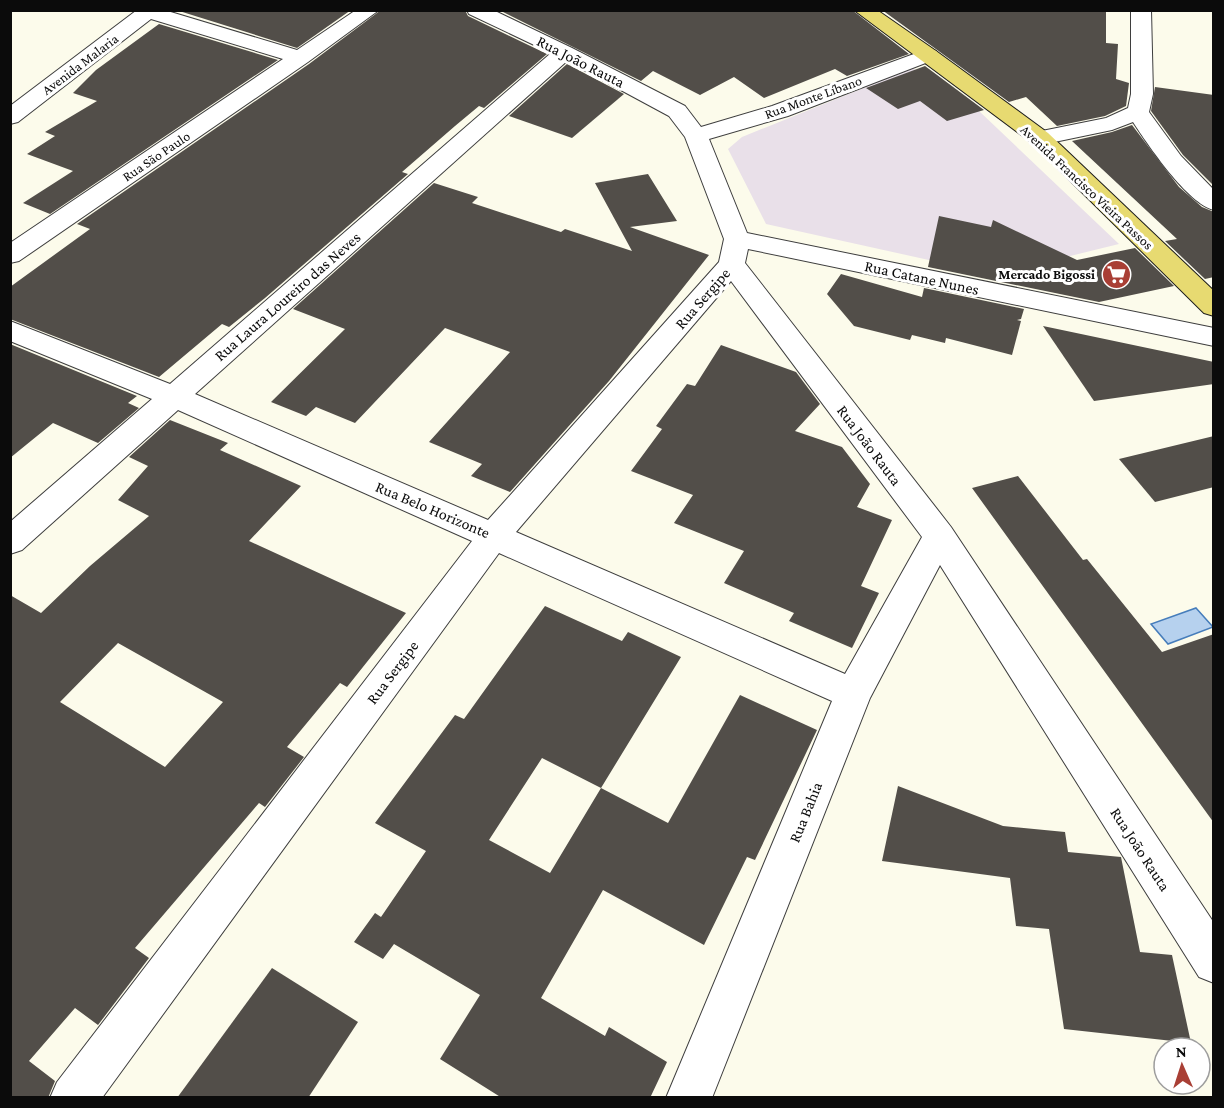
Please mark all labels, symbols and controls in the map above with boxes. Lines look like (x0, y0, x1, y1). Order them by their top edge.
street label: Avenida Malaria (39, 30, 122, 98)
street label: Rua João Rauta (534, 32, 628, 92)
street label: Rua Monte Líbano (762, 72, 864, 122)
street label: Avenida Francisco Vieira Passos (1017, 121, 1157, 253)
street label: Rua São Paulo (119, 128, 193, 184)
street label: Rua Laura Loureiro das Neves (211, 228, 364, 364)
street label: Rua Catane Nunes (863, 257, 981, 298)
supermarket icon: Mercado Bigossi (1100, 258, 1132, 290)
street label: Rua Sergipe (671, 265, 734, 333)
place label: Mercado Bigossi (998, 266, 1095, 282)
street label: Rua João Rauta (833, 402, 906, 490)
street label: Rua Belo Horizonte (373, 478, 492, 541)
street label: Rua Sergipe (363, 637, 423, 708)
street label: Rua Bahia (786, 779, 826, 845)
street label: Rua João Rauta (1107, 804, 1174, 895)
north arrow (1152, 1036, 1212, 1096)
text: N (1175, 1043, 1187, 1060)

